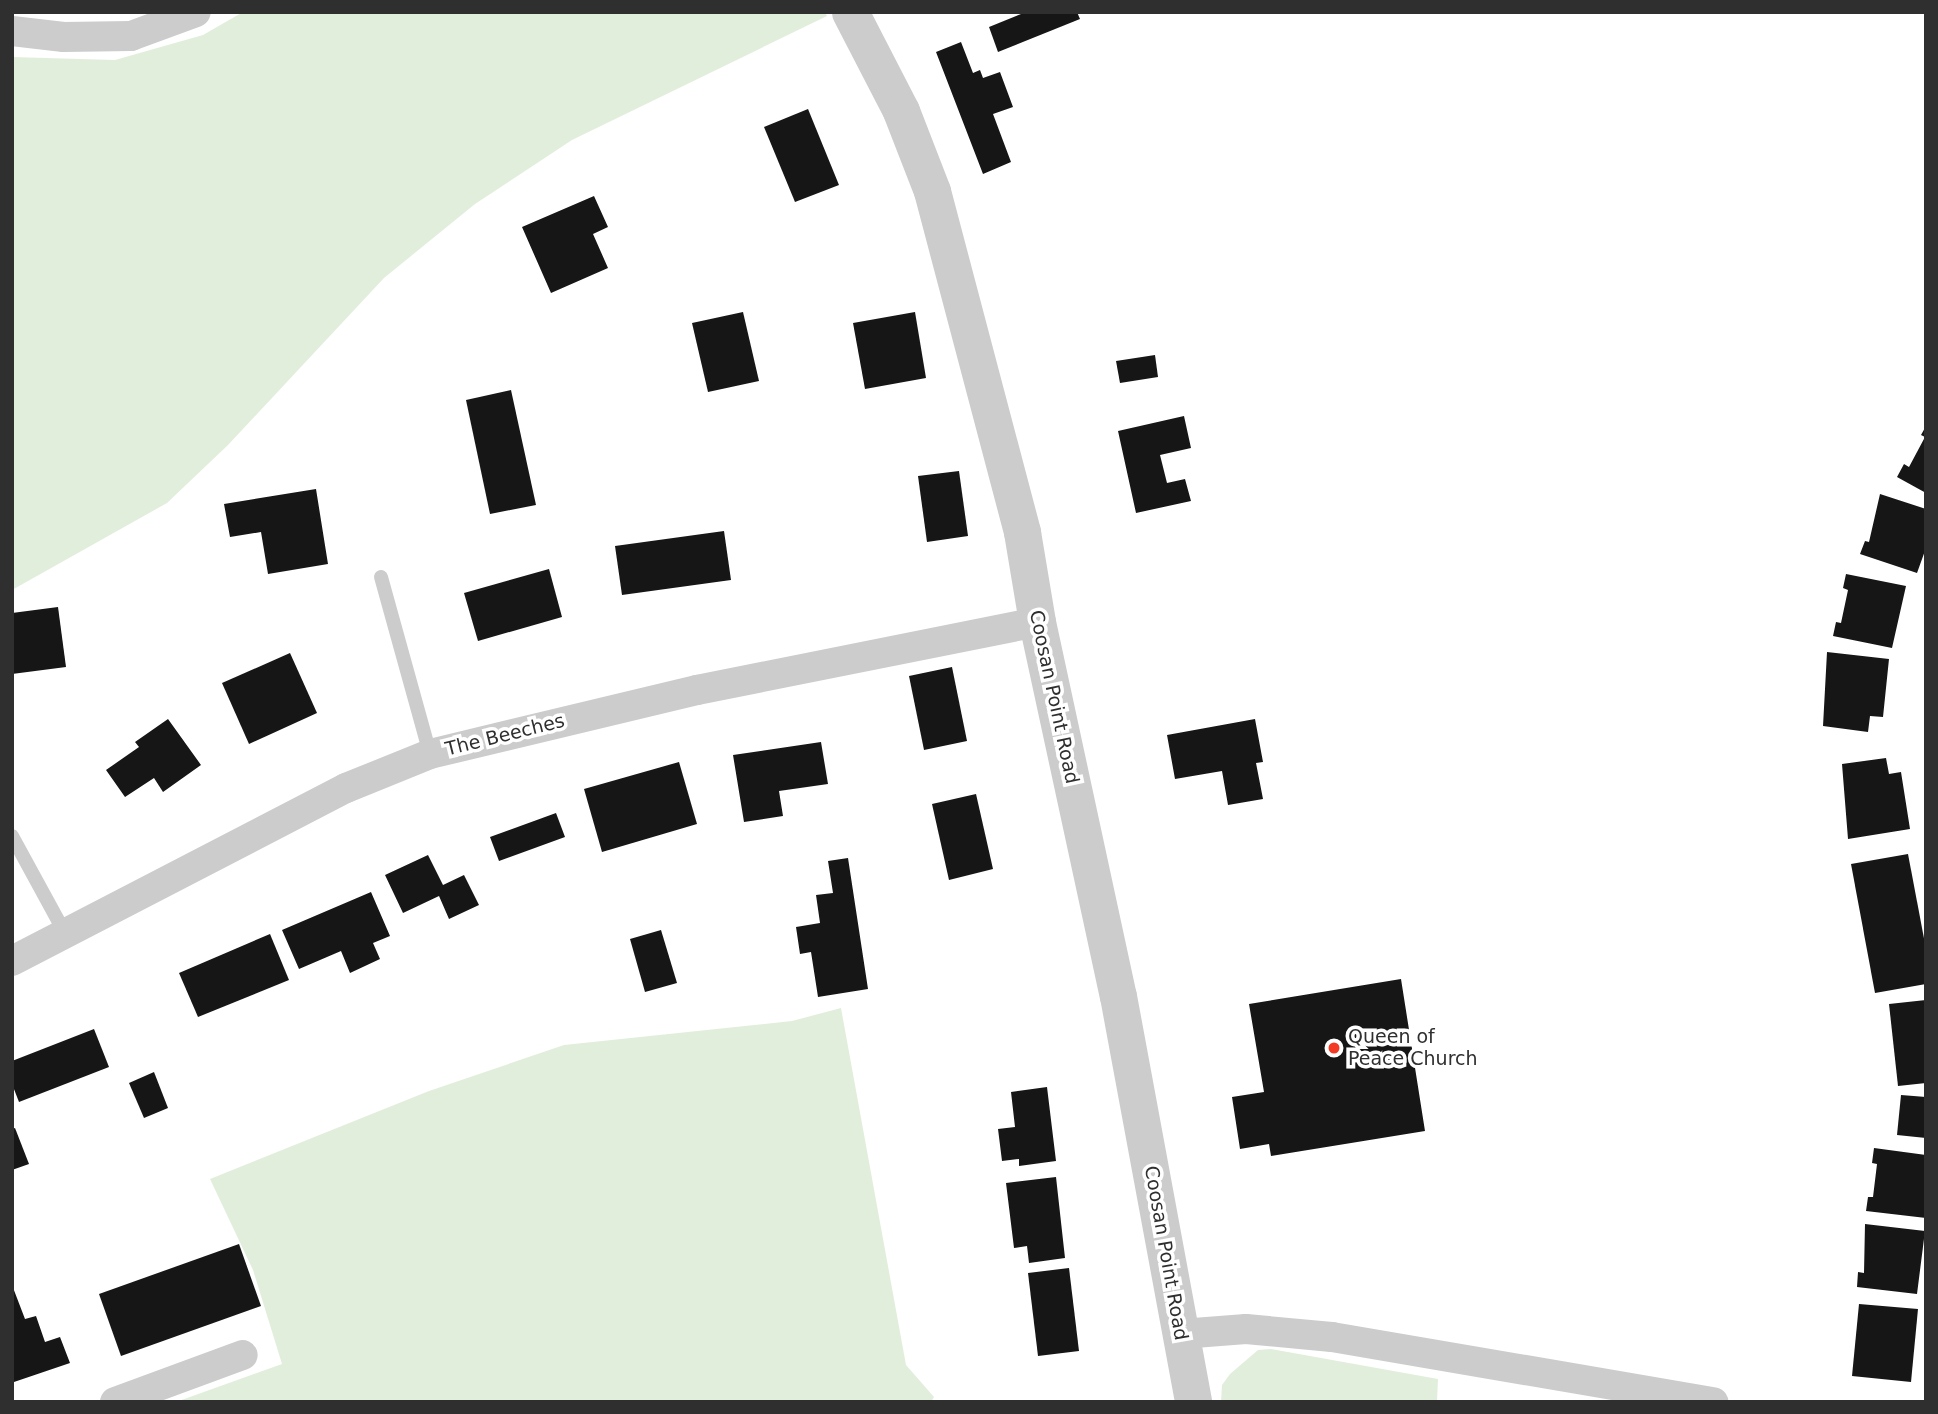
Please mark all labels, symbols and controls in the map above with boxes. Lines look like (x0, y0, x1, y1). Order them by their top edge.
street label: Coosan Point Road (1024, 608, 1084, 786)
street label: The Beeches (443, 709, 567, 761)
place label: Queen of Peace Church (1348, 1026, 1478, 1070)
marker: Queen of Peace Church (1326, 1040, 1342, 1056)
street label: Coosan Point Road (1139, 1164, 1193, 1342)

